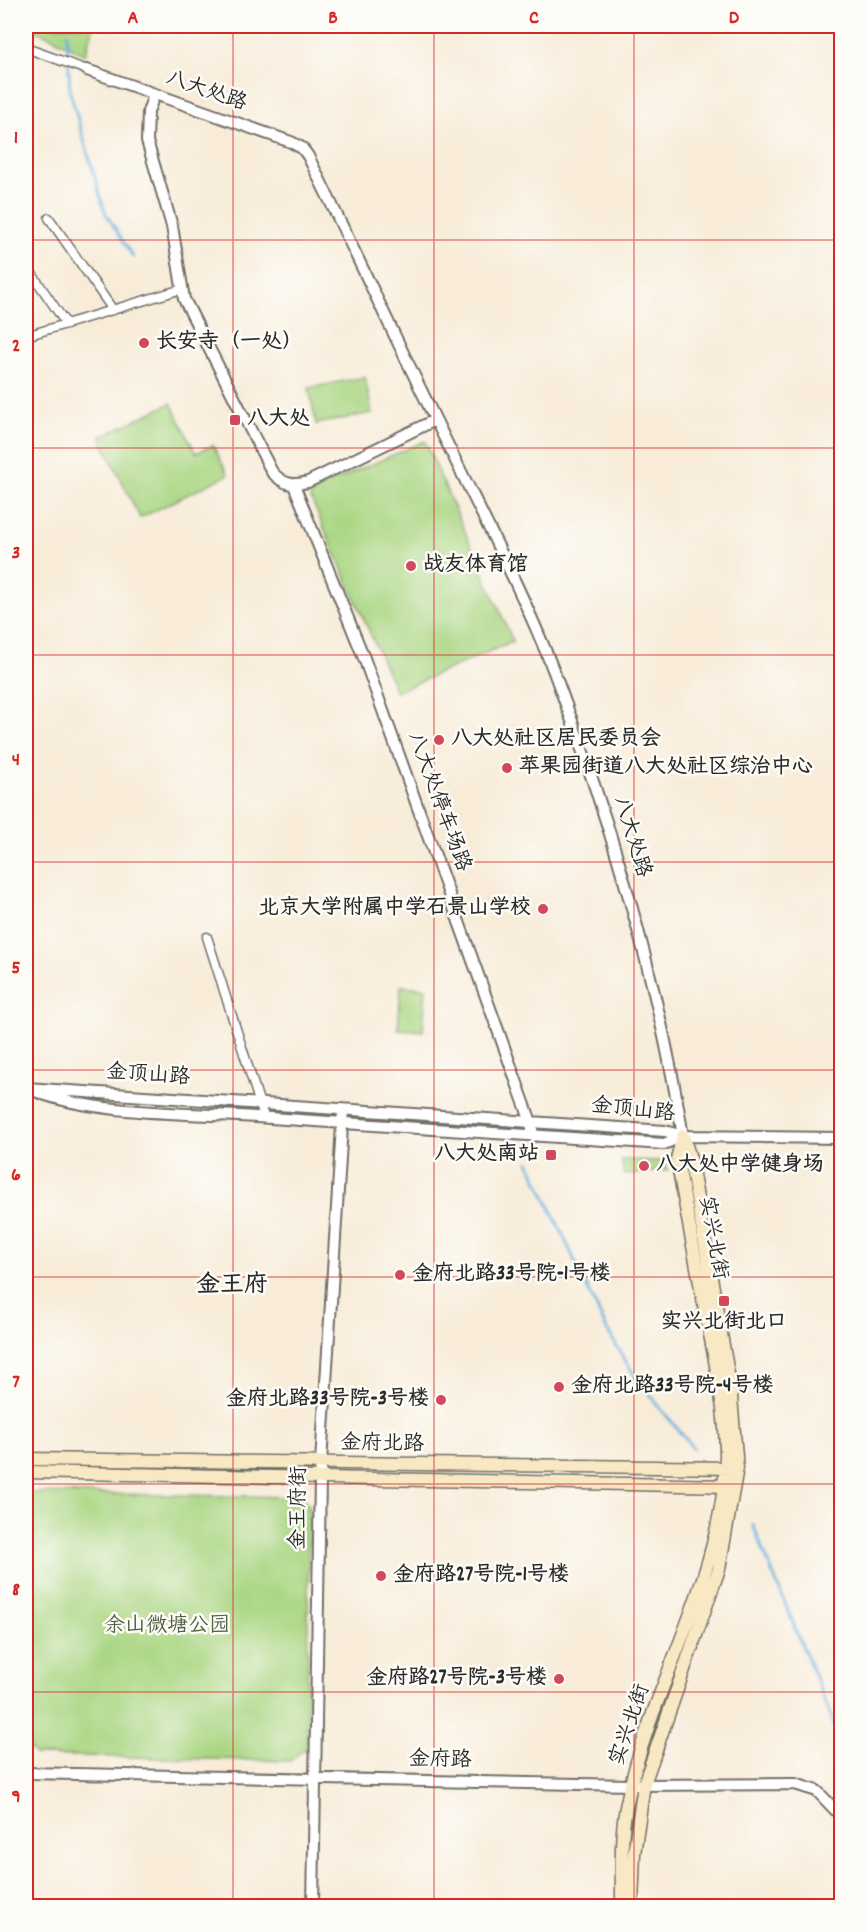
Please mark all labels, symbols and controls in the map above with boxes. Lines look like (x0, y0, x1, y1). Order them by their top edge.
text: A (128, 5, 139, 33)
text: B (328, 5, 338, 33)
text: C (529, 5, 539, 33)
text: D (729, 5, 740, 33)
street label: 八大处路 (161, 64, 251, 120)
text: 1 (14, 125, 18, 153)
place label: 长安寺（一处） (156, 328, 303, 358)
text: 2 (12, 333, 20, 361)
marker: 长安寺（一处） (137, 336, 151, 350)
place label: 八大处 (247, 405, 310, 435)
marker: 八大处 (228, 413, 242, 427)
text: 3 (12, 540, 20, 568)
place label: 战友体育馆 (423, 551, 528, 581)
marker: 战友体育馆 (404, 559, 418, 573)
place label: 八大处社区居民委员会 (451, 725, 661, 755)
street label: 八大处停车场路 (399, 728, 477, 876)
marker: 八大处社区居民委员会 (432, 733, 446, 747)
text: 4 (12, 747, 20, 775)
place label: 苹果园街道八大处社区综治中心 (519, 753, 813, 783)
marker: 苹果园街道八大处社区综治中心 (500, 761, 514, 775)
street label: 八大处路 (604, 792, 658, 882)
place label: 北京大学附属中学石景山学校 (258, 894, 531, 924)
marker: 北京大学附属中学石景山学校 (536, 902, 550, 916)
text: 5 (11, 955, 21, 983)
street label: 金顶山路 (105, 1058, 191, 1094)
street label: 金顶山路 (590, 1092, 676, 1130)
place label: 八大处南站 (434, 1140, 539, 1170)
marker: 八大处南站 (544, 1148, 558, 1162)
place label: 八大处中学健身场 (656, 1151, 824, 1181)
marker: 八大处中学健身场 (637, 1159, 651, 1173)
text: 6 (11, 1162, 21, 1190)
street label: 实兴北街 (690, 1194, 734, 1282)
place label: 金府北路33号院-1号楼 (412, 1260, 610, 1290)
marker: 金府北路33号院-1号楼 (393, 1268, 407, 1282)
district label: 金王府 (196, 1269, 268, 1303)
marker: 实兴北街北口 (717, 1294, 731, 1308)
place label: 实兴北街北口 (661, 1308, 787, 1338)
text: 7 (12, 1369, 20, 1397)
place label: 金府北路33号院-4号楼 (571, 1372, 774, 1402)
marker: 金府北路33号院-4号楼 (552, 1380, 566, 1394)
place label: 金府北路33号院-3号楼 (226, 1385, 429, 1415)
marker: 金府北路33号院-3号楼 (434, 1393, 448, 1407)
street label: 金府北路 (340, 1429, 424, 1461)
street label: 金王府街 (284, 1466, 316, 1550)
place label: 金府路27号院-1号楼 (393, 1561, 569, 1591)
marker: 金府路27号院-1号楼 (374, 1569, 388, 1583)
text: 8 (12, 1577, 20, 1605)
park label: 余山微塘公园 (104, 1612, 230, 1642)
place label: 金府路27号院-3号楼 (366, 1664, 547, 1694)
marker: 金府路27号院-3号楼 (552, 1672, 566, 1686)
street label: 实兴北街 (603, 1680, 659, 1770)
street label: 金府路 (408, 1745, 472, 1777)
text: 9 (11, 1784, 21, 1812)

